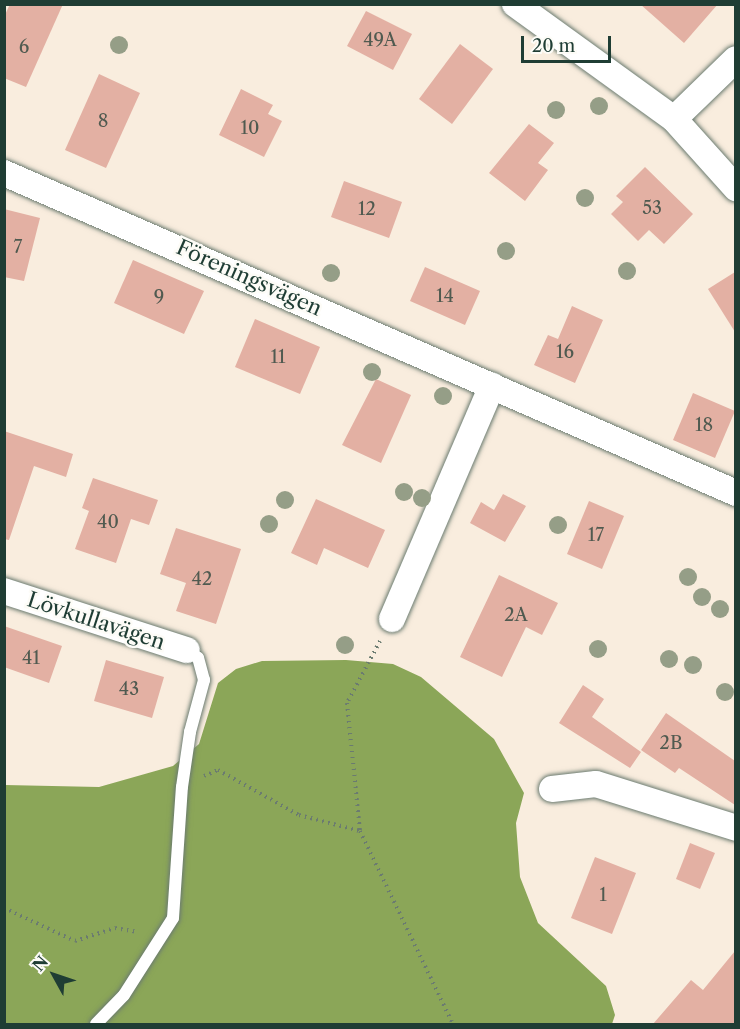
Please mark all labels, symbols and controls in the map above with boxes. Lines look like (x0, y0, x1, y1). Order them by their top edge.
scale bar (524, 24, 614, 62)
house number: 49A (363, 29, 397, 51)
text: 20 m (532, 35, 575, 57)
house number: 6 (19, 36, 29, 58)
house number: 8 (98, 110, 108, 132)
house number: 10 (241, 117, 259, 139)
house number: 53 (642, 197, 662, 219)
house number: 12 (358, 198, 376, 220)
street label: Föreningsvägen (172, 235, 326, 321)
house number: 7 (14, 236, 22, 258)
house number: 14 (436, 285, 454, 307)
house number: 9 (154, 286, 164, 308)
house number: 16 (556, 341, 574, 363)
house number: 11 (270, 346, 286, 368)
house number: 18 (695, 414, 713, 436)
house number: 40 (97, 511, 119, 533)
house number: 17 (588, 524, 604, 546)
house number: 42 (192, 568, 212, 590)
street label: Lövkullavägen (24, 587, 168, 655)
house number: 2A (504, 604, 528, 626)
house number: 41 (22, 647, 40, 669)
house number: 43 (119, 678, 139, 700)
house number: 2B (660, 732, 682, 754)
house number: 1 (599, 884, 607, 906)
north arrow (24, 945, 84, 1005)
text: N (28, 952, 52, 975)

